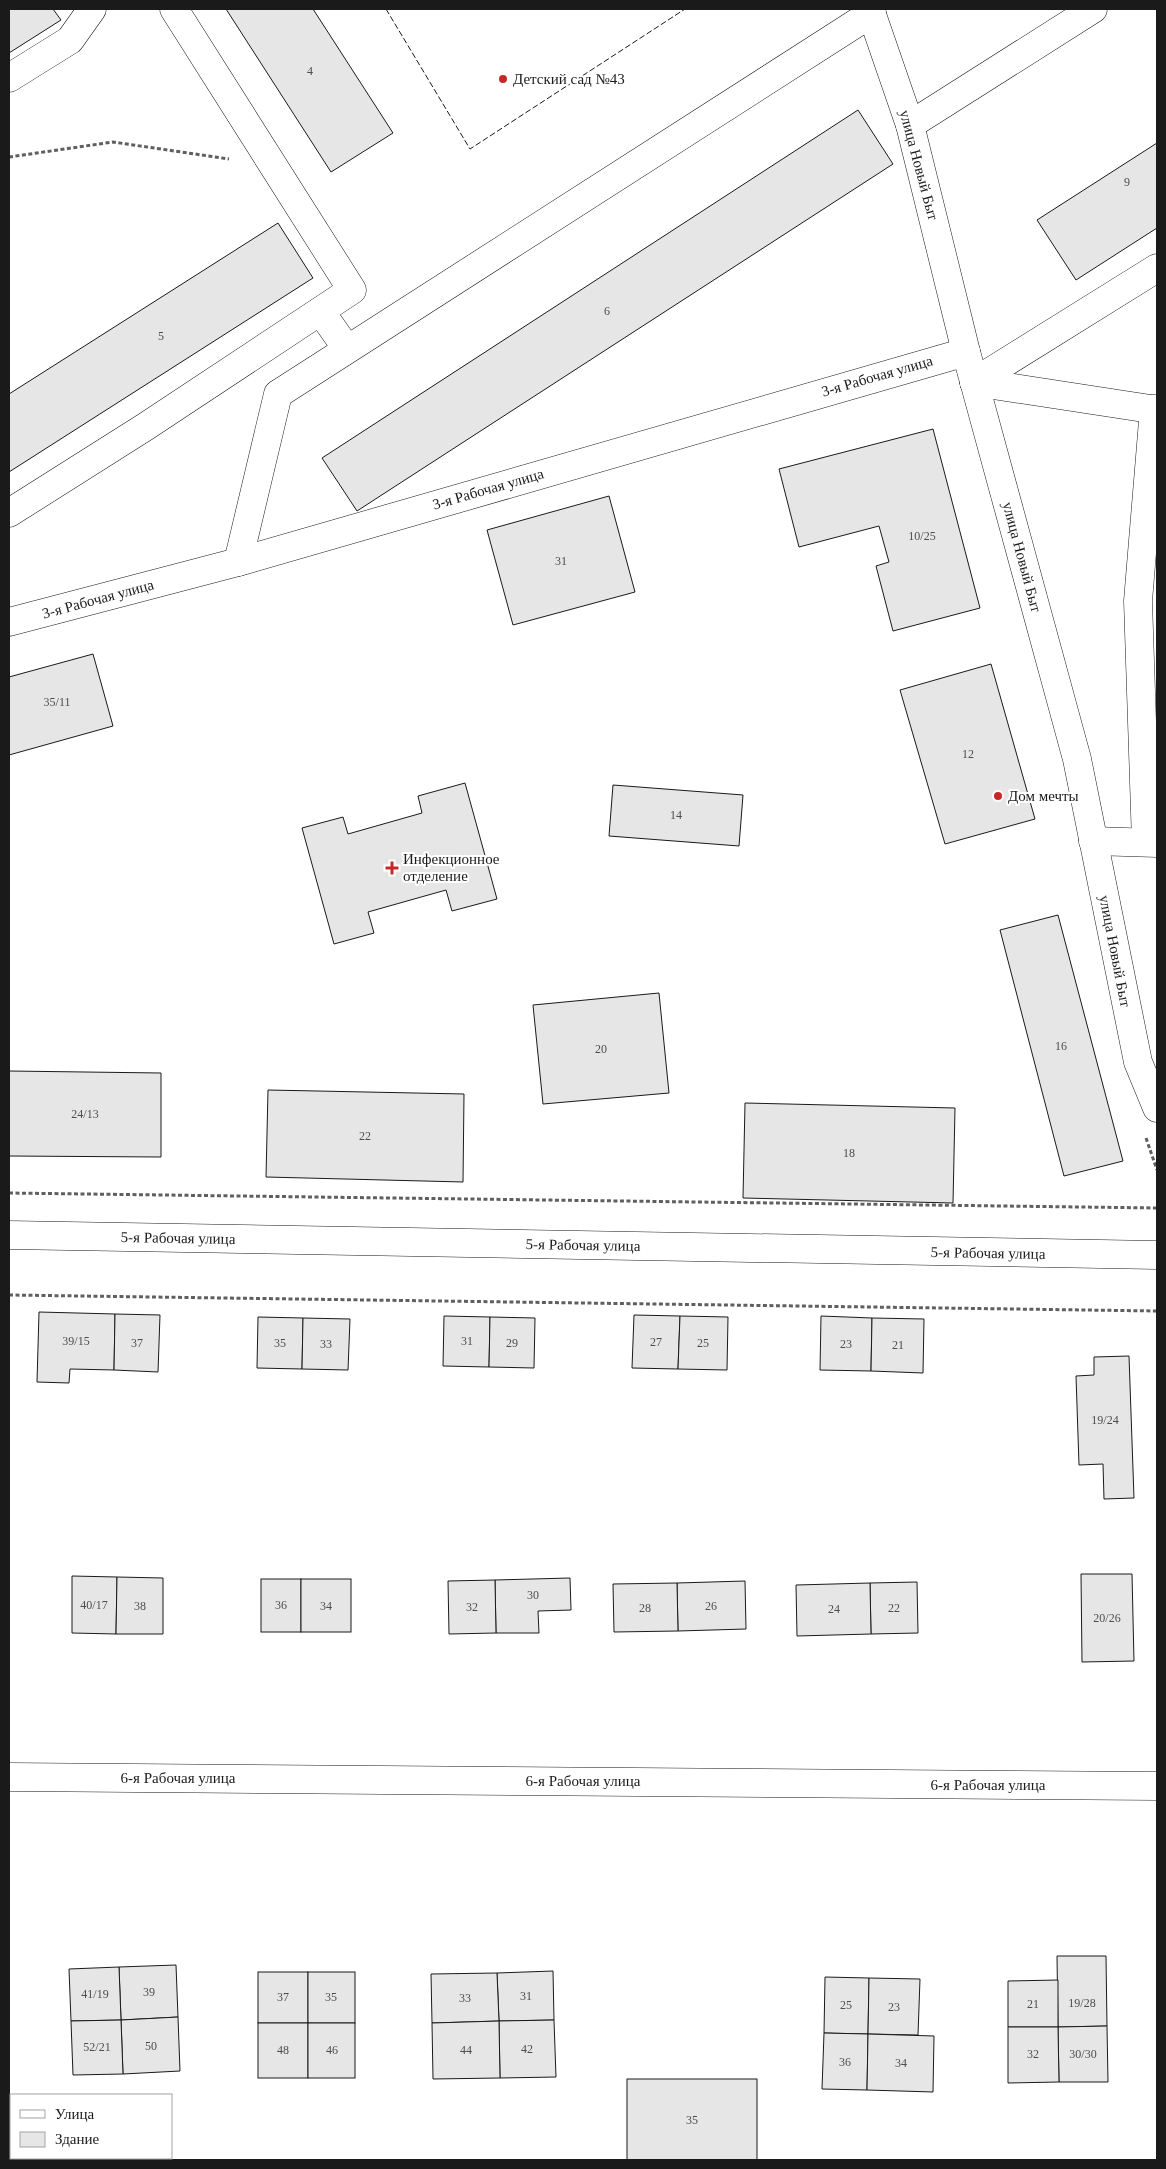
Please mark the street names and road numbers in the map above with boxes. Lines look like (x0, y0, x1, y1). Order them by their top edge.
street label: улица Новый Быт (897, 108, 942, 222)
street label: 3-я Рабочая улица (820, 352, 935, 400)
street label: 3-я Рабочая улица (431, 465, 546, 513)
street label: улица Новый Быт (1000, 500, 1045, 614)
street label: 3-я Рабочая улица (40, 576, 156, 622)
street label: улица Новый Быт (1096, 894, 1134, 1009)
street label: 5-я Рабочая улица (120, 1229, 236, 1247)
street label: 5-я Рабочая улица (525, 1236, 641, 1254)
street label: 5-я Рабочая улица (930, 1244, 1046, 1262)
street label: 6-я Рабочая улица (121, 1770, 236, 1786)
street label: 6-я Рабочая улица (526, 1773, 641, 1789)
street label: 6-я Рабочая улица (931, 1777, 1046, 1793)

